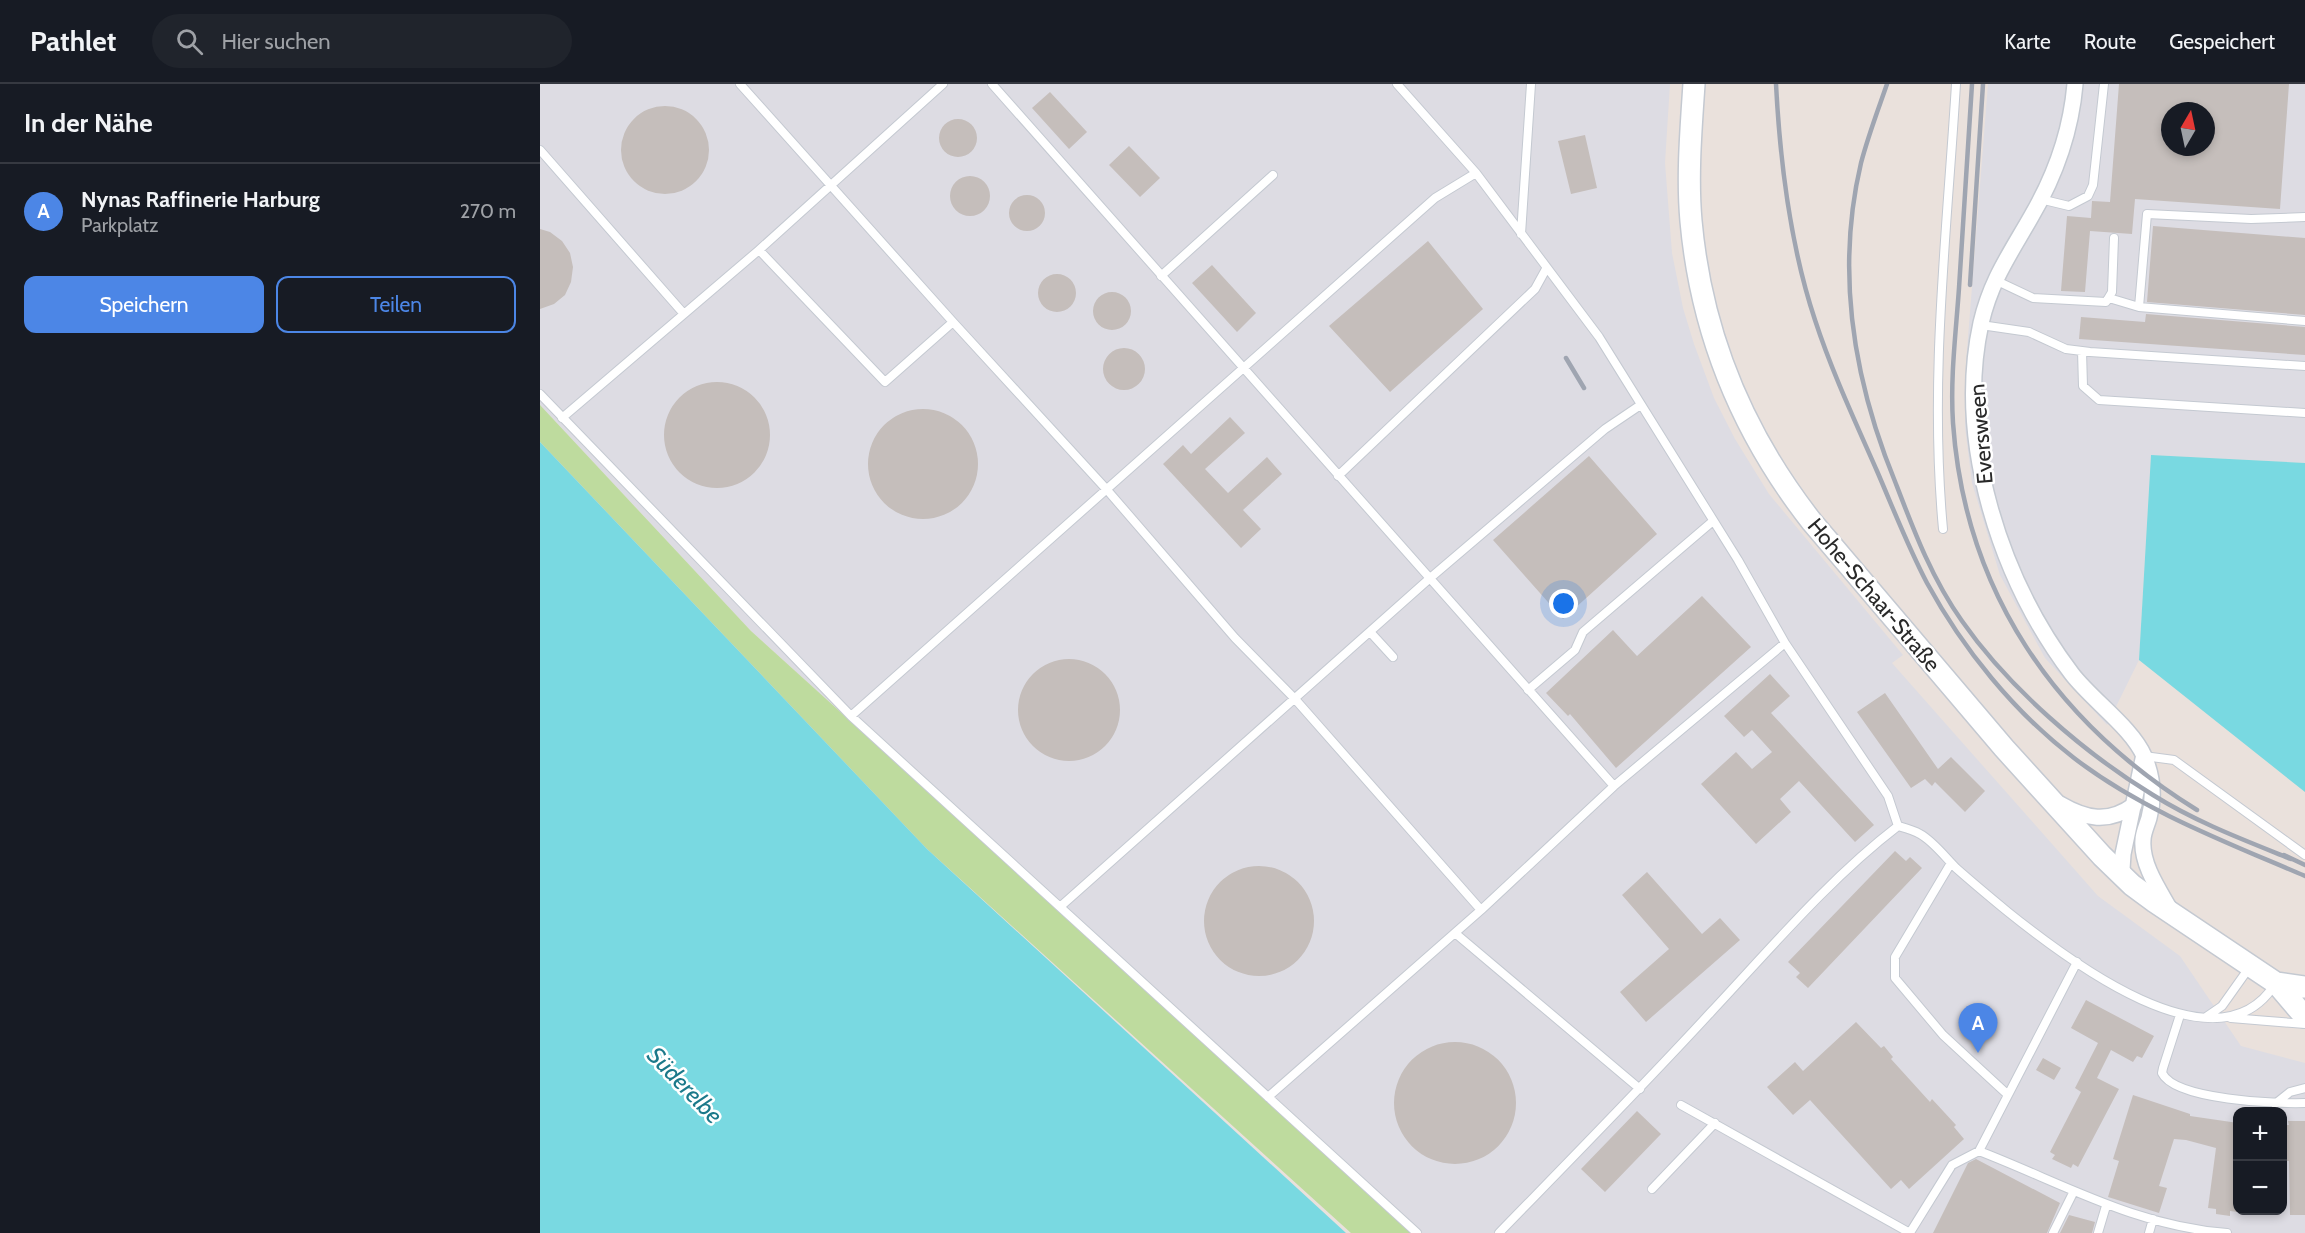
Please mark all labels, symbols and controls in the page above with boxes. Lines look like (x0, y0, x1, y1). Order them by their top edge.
search box (152, 14, 572, 68)
text: Pathlet (30, 24, 116, 58)
icon: search (173, 25, 206, 58)
text: Hier suchen (221, 28, 331, 55)
text: Karte (2004, 29, 2051, 54)
text: Route (2084, 29, 2136, 54)
text: Gespeichert (2169, 29, 2275, 54)
north arrow (2161, 102, 2215, 156)
text: In der Nähe (24, 107, 153, 139)
text: Nynas Raffinerie Harburg (81, 186, 320, 213)
text: A (37, 199, 50, 223)
text: 270 m (460, 199, 516, 223)
text: Parkplatz (81, 213, 158, 237)
button: Speichern (24, 276, 264, 333)
button: Teilen (276, 276, 516, 333)
street label: Eversween (1963, 383, 1999, 485)
street label: Hohe-Schaar-Straße (1802, 513, 1946, 677)
your location (1549, 589, 1578, 618)
pin: A (1958, 1004, 1998, 1053)
water label: Süderelbe (641, 1041, 729, 1129)
map controls (2233, 1107, 2287, 1215)
button: + (2233, 1107, 2287, 1161)
button: − (2233, 1161, 2287, 1215)

